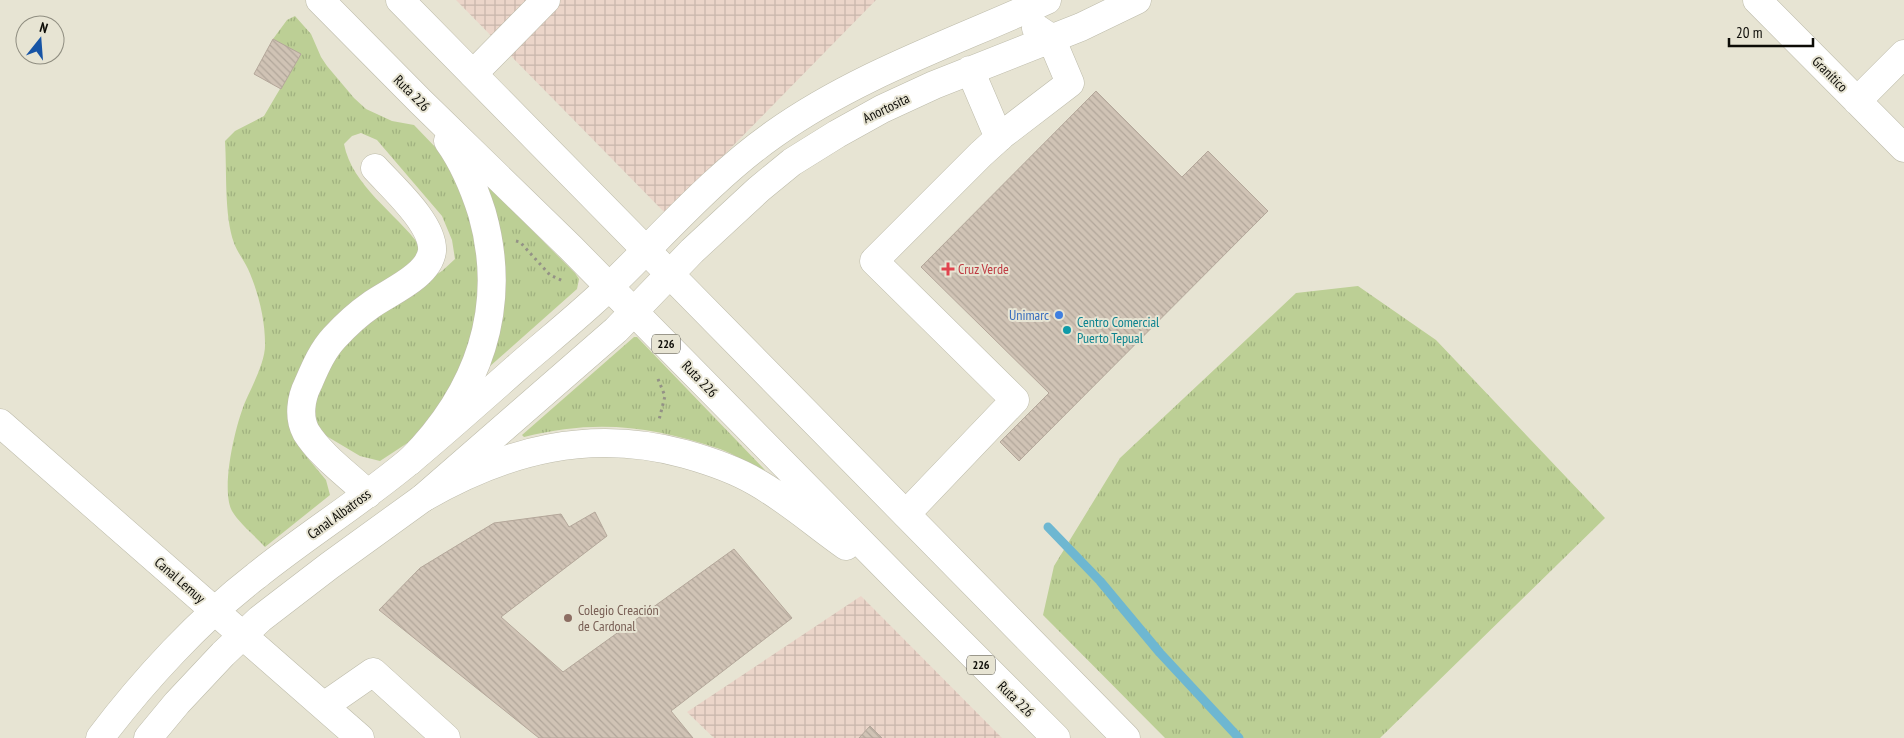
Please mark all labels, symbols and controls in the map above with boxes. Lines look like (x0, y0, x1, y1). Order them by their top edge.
north arrow (15, 15, 65, 65)
scale bar (1729, 15, 1813, 47)
text: N (38, 18, 50, 37)
text: 20 m (1736, 23, 1762, 42)
street label: Granítico (1808, 52, 1852, 96)
street label: Ruta 226 (390, 71, 434, 115)
street label: Anortosita (860, 89, 912, 127)
place label: Cruz Verde (958, 260, 1009, 278)
marker: Cruz Verde (942, 263, 954, 275)
place label: Unimarc (1009, 306, 1049, 324)
marker: Unimarc (1053, 309, 1065, 321)
place label: Centro Comercial Puerto Tepual (1077, 313, 1160, 347)
marker: Centro Comercial Puerto Tepual (1061, 324, 1073, 336)
road number: 226 (652, 334, 680, 354)
street label: Ruta 226 (678, 357, 722, 401)
street label: Canal Albatross (304, 485, 375, 543)
street label: Canal Lemuy (151, 553, 210, 607)
place label: Colegio Creación de Cardonal (578, 601, 659, 635)
marker: Colegio Creación de Cardonal (562, 612, 574, 624)
road number: 226 (967, 656, 995, 674)
street label: Ruta 226 (994, 677, 1038, 721)

